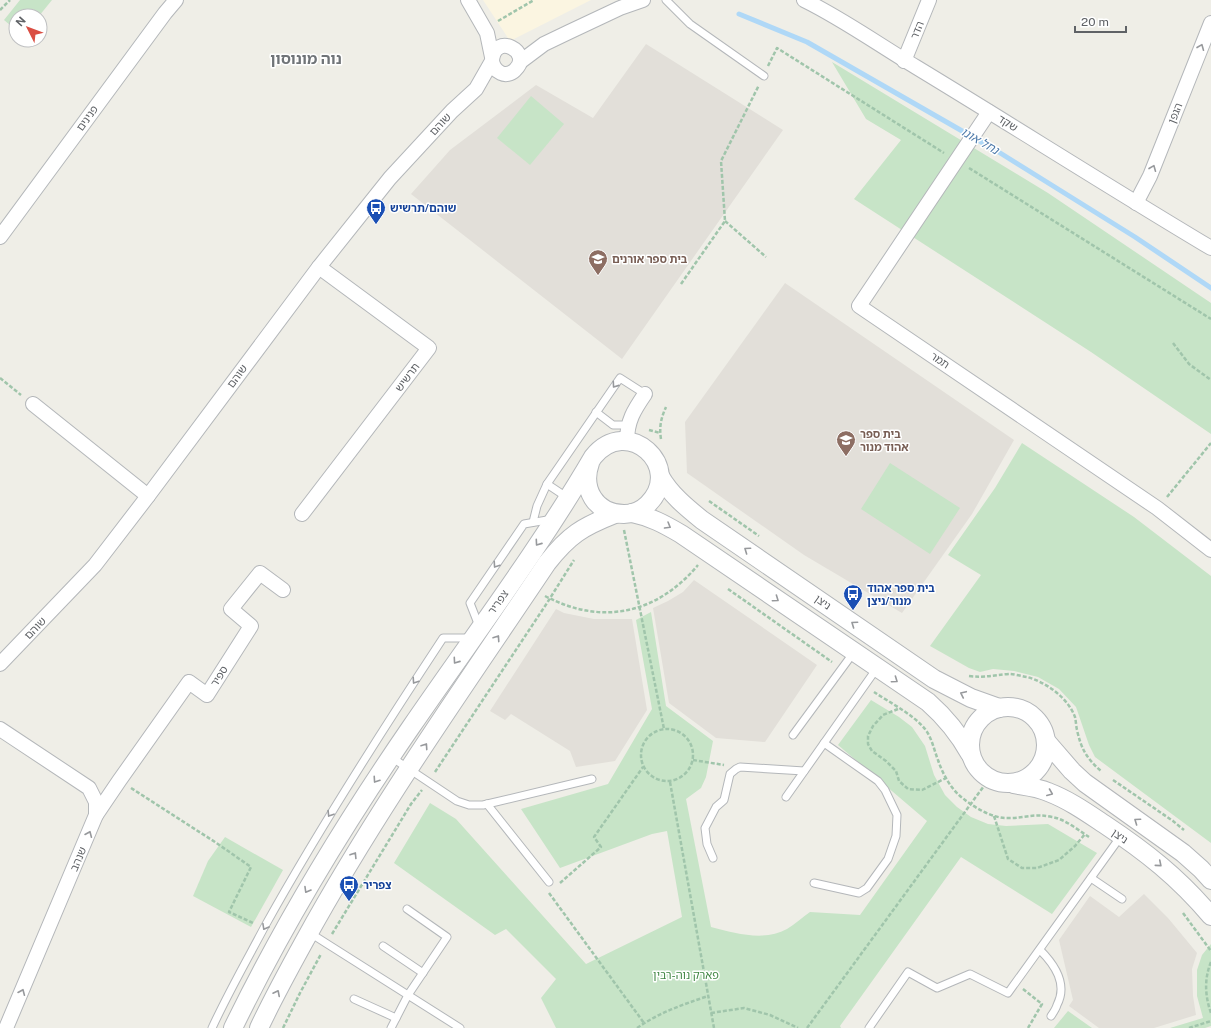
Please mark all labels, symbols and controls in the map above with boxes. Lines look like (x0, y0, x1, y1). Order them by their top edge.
north arrow (8, 8, 48, 48)
scale bar (1075, 8, 1126, 34)
text: N (13, 14, 28, 29)
text: 20 m (1081, 15, 1109, 29)
street label: הדר (908, 19, 926, 41)
one-way arrow (1196, 44, 1204, 52)
district label: נוה מונוסון (270, 50, 342, 67)
street label: הגפן (1166, 101, 1185, 125)
street label: פנינים (74, 103, 100, 133)
street label: שוהם (427, 110, 453, 138)
street label: שקד (996, 112, 1020, 134)
water label: נחל אונו (959, 125, 1003, 158)
one-way arrow (1148, 165, 1156, 172)
bus stop icon: שוהם/תרשיש (365, 197, 387, 225)
place label: שוהם/תרשיש (390, 202, 457, 214)
school or university icon: בית ספר אורנים (587, 248, 609, 276)
place label: בית ספר אורנים (612, 253, 688, 265)
street label: תמר (928, 349, 952, 371)
street label: תרשיש (392, 360, 422, 394)
street label: שוהם (224, 362, 250, 390)
one-way arrow (613, 381, 620, 388)
place label: בית ספר אהוד מנור (860, 428, 909, 453)
school or university icon: בית ספר אהוד מנור (835, 429, 857, 457)
one-way arrow (664, 522, 671, 529)
one-way arrow (536, 538, 543, 545)
one-way arrow (744, 547, 751, 555)
one-way arrow (493, 561, 501, 568)
place label: בית ספר אהוד מנור/ניצן (867, 582, 935, 607)
bus stop icon: בית ספר אהוד מנור/ניצן (842, 583, 864, 611)
street label: צפריר (485, 588, 511, 616)
street label: ניצן (813, 592, 833, 612)
one-way arrow (772, 594, 779, 601)
street label: שוהם (22, 615, 48, 641)
one-way arrow (851, 621, 858, 629)
one-way arrow (492, 636, 499, 643)
one-way arrow (453, 657, 461, 664)
street label: ספיר (208, 663, 230, 689)
one-way arrow (891, 675, 898, 683)
one-way arrow (412, 677, 419, 684)
one-way arrow (960, 691, 967, 699)
one-way arrow (420, 744, 427, 751)
one-way arrow (373, 776, 380, 783)
one-way arrow (1047, 788, 1054, 796)
one-way arrow (327, 810, 335, 817)
one-way arrow (1134, 818, 1141, 826)
street label: ניצן (1110, 826, 1130, 846)
one-way arrow (84, 830, 92, 837)
street label: שנהב (68, 845, 88, 873)
one-way arrow (349, 852, 356, 859)
one-way arrow (1154, 859, 1161, 866)
bus stop icon: צפריר (338, 874, 360, 902)
place label: צפריר (363, 879, 392, 891)
one-way arrow (304, 886, 311, 893)
one-way arrow (262, 923, 270, 930)
park label: פארק נוה-רבין (653, 969, 719, 981)
one-way arrow (17, 989, 25, 996)
one-way arrow (272, 990, 279, 997)

